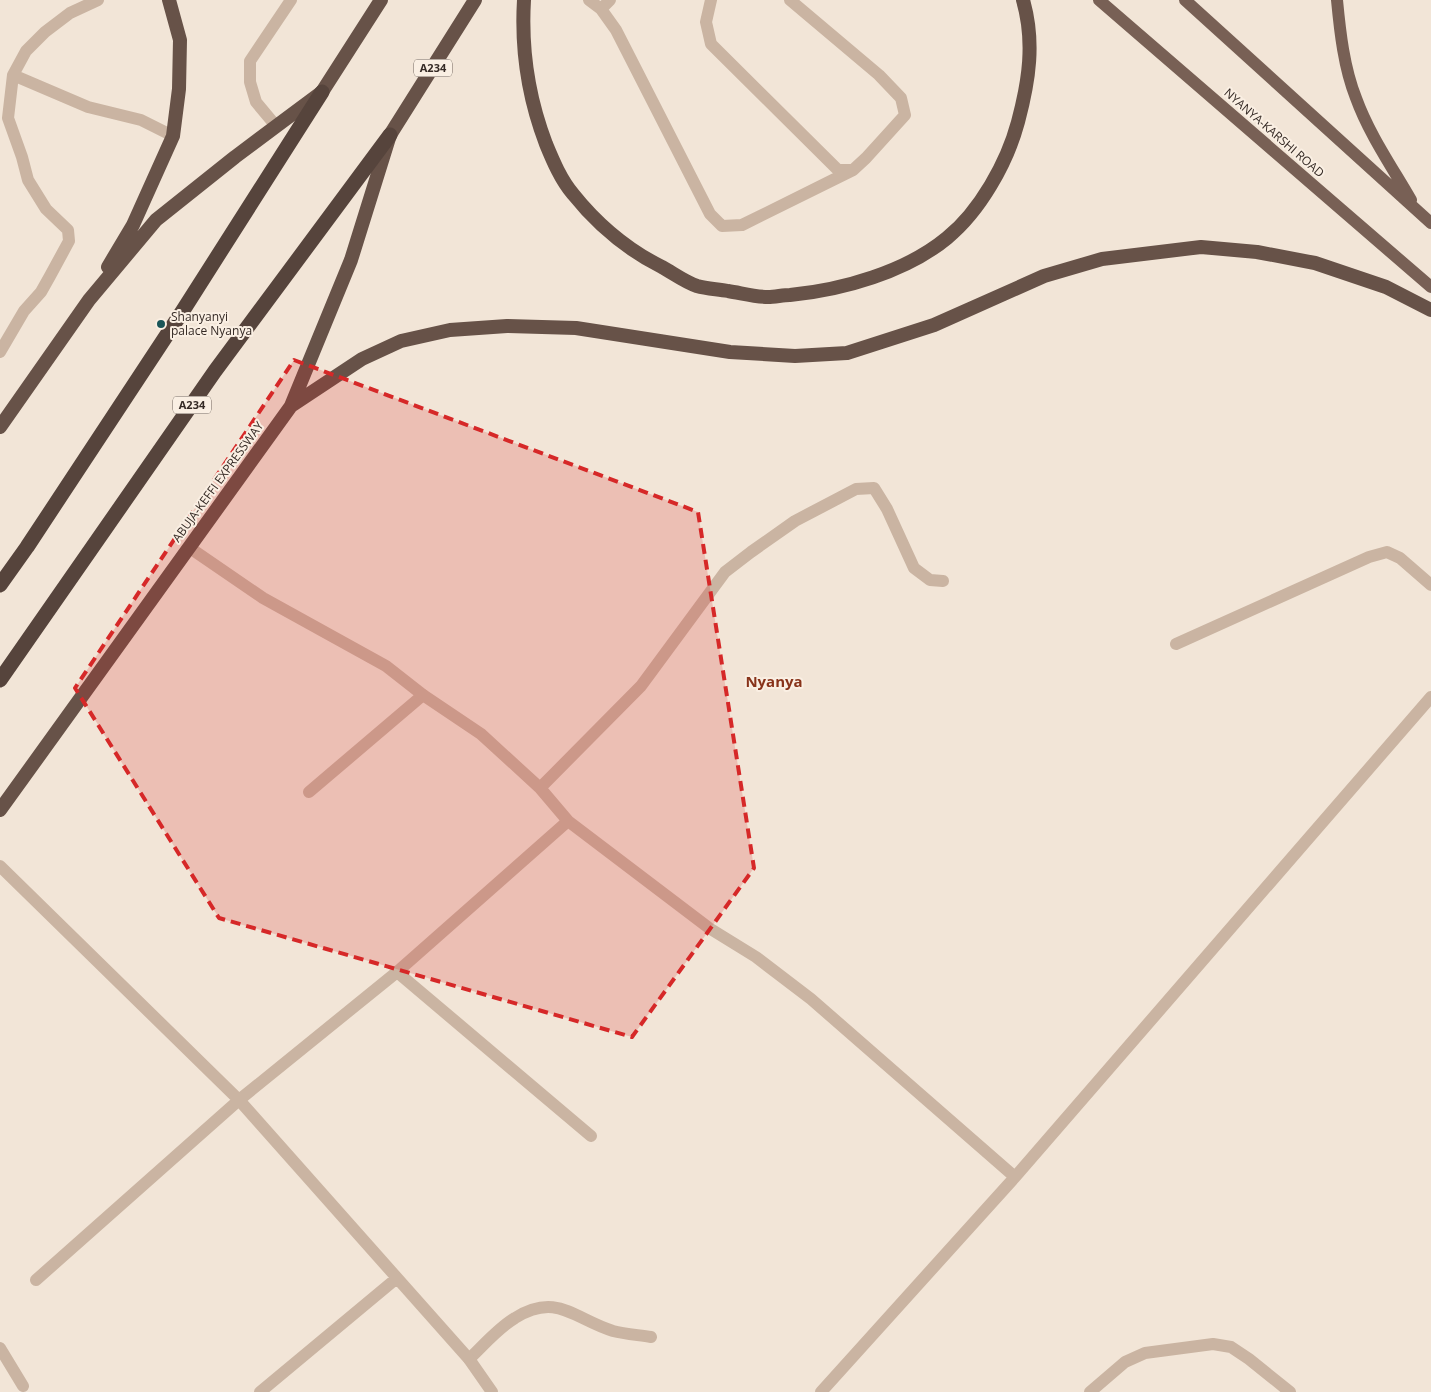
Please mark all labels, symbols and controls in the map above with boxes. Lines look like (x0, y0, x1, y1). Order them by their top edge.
road number: A234 (414, 59, 452, 76)
street label: NYANYA-KARSHI ROAD (1221, 84, 1328, 181)
place label: Shanyanyi palace Nyanya (171, 308, 252, 339)
marker: Shanyanyi palace Nyanya (155, 318, 167, 330)
road number: A234 (173, 396, 211, 414)
street label: ABUJA-KEFFI EXPRESSWAY (168, 418, 267, 545)
district label: Nyanya (745, 671, 803, 691)

